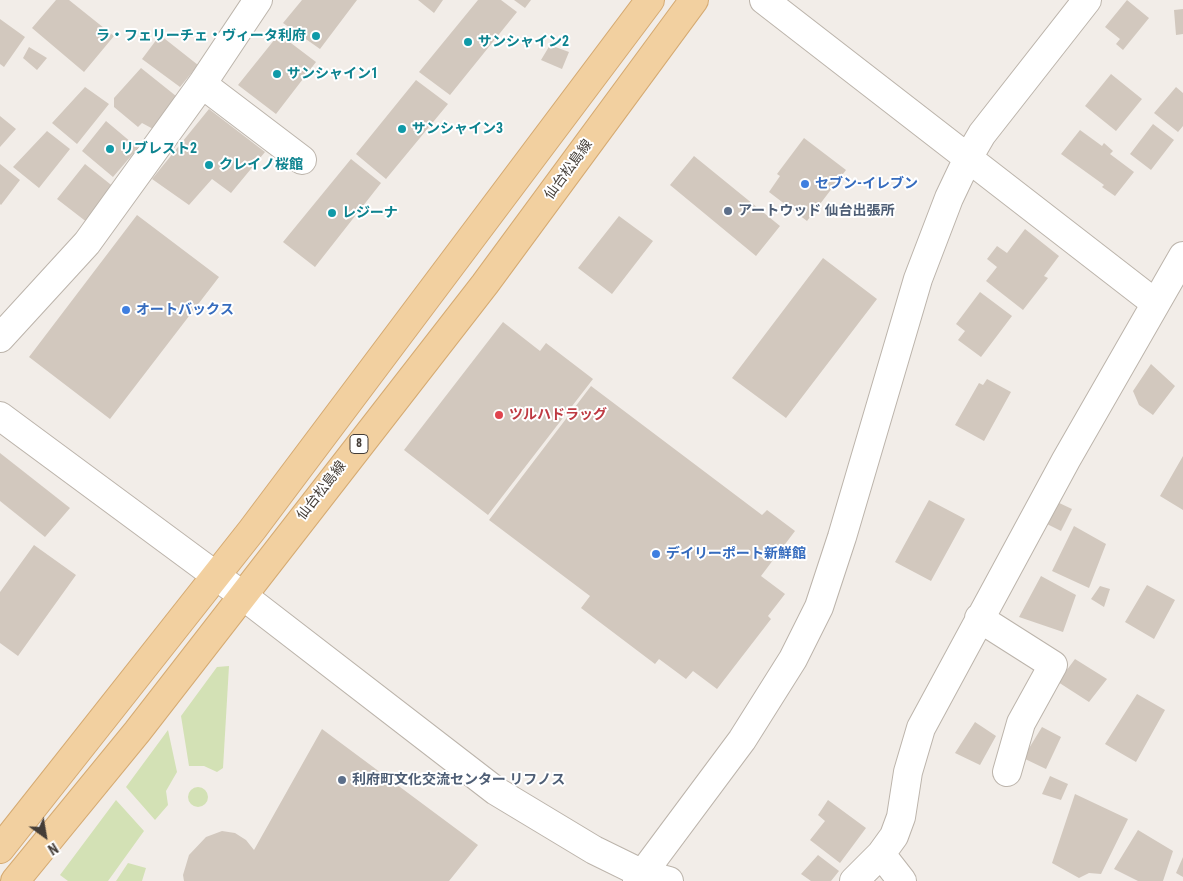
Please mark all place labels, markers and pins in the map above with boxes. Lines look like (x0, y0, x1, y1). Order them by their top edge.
place label: ラ・フェリーチェ・ヴィータ利府 (96, 28, 306, 44)
marker: ラ・フェリーチェ・ヴィータ利府 (310, 30, 322, 42)
place label: サンシャイン2 (478, 34, 569, 50)
marker: サンシャイン2 (462, 36, 474, 48)
place label: サンシャイン1 (287, 66, 378, 82)
marker: サンシャイン1 (271, 68, 283, 80)
place label: サンシャイン3 (412, 121, 503, 137)
marker: サンシャイン3 (396, 123, 408, 135)
place label: リブレスト2 (120, 141, 197, 157)
marker: リブレスト2 (104, 143, 116, 155)
place label: クレイノ桜館 (219, 157, 303, 173)
marker: クレイノ桜館 (203, 159, 215, 171)
place label: セブン-イレブン (815, 176, 918, 192)
marker: セブン-イレブン (799, 178, 811, 190)
place label: アートウッド 仙台出張所 (738, 203, 894, 219)
place label: レジーナ (342, 205, 398, 221)
marker: アートウッド 仙台出張所 (722, 205, 734, 217)
marker: レジーナ (326, 207, 338, 219)
place label: オートバックス (136, 302, 234, 318)
marker: オートバックス (120, 304, 132, 316)
place label: ツルハドラッグ (509, 407, 607, 423)
marker: ツルハドラッグ (493, 409, 505, 421)
place label: デイリーポート新鮮館 (666, 546, 806, 562)
marker: デイリーポート新鮮館 (650, 548, 662, 560)
place label: 利府町文化交流センター リフノス (352, 772, 565, 788)
marker: 利府町文化交流センター リフノス (336, 774, 348, 786)

